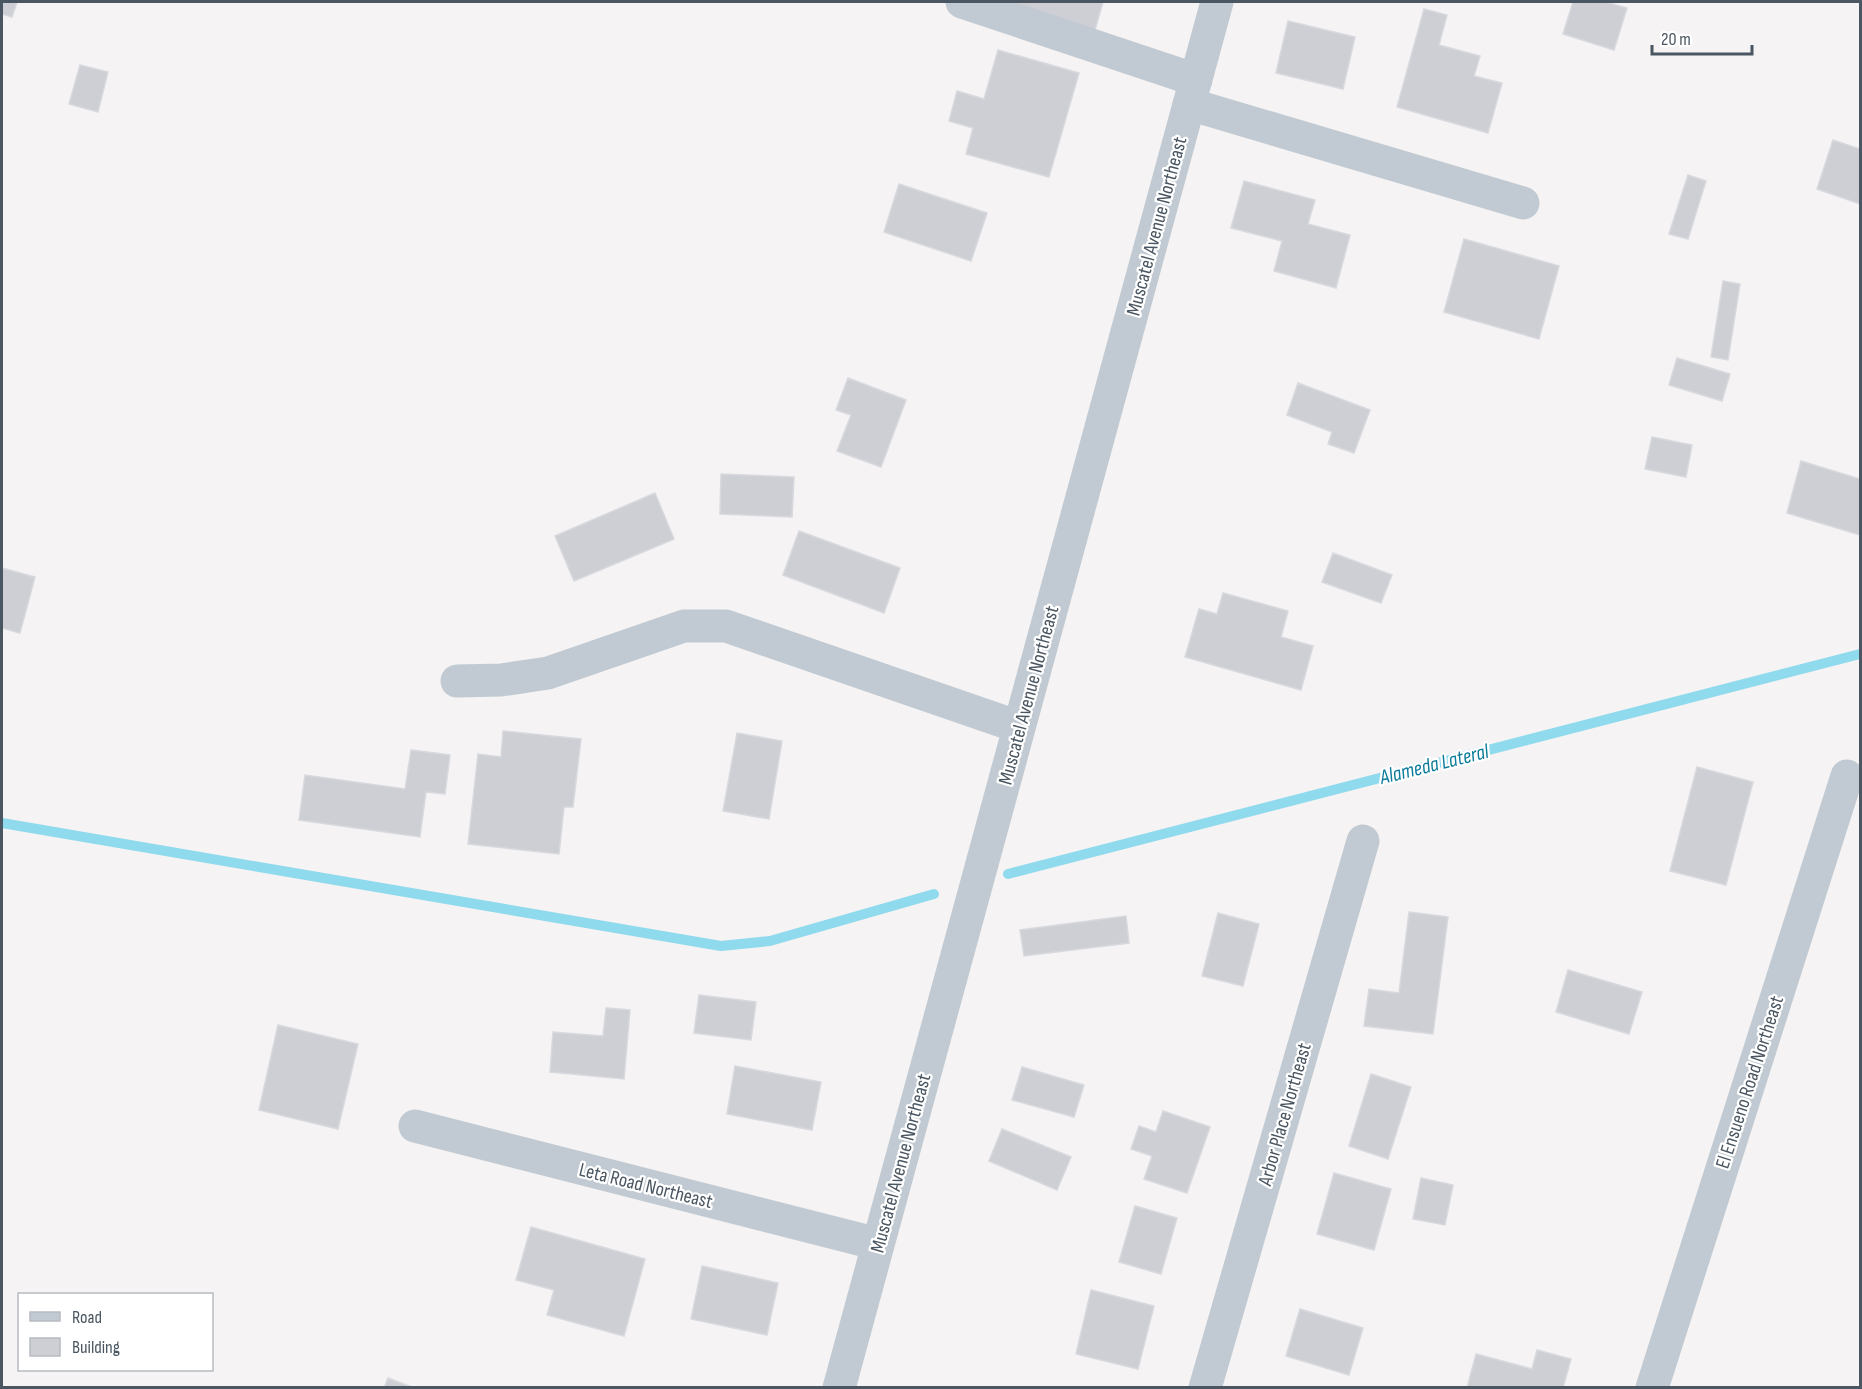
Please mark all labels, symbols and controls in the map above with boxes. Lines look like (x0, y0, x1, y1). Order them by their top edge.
scale bar (1652, 18, 1752, 56)
text: 20 m (1661, 29, 1691, 50)
street label: Muscatel Avenue Northeast (1122, 134, 1192, 318)
street label: Muscatel Avenue Northeast (994, 603, 1064, 787)
water label: Alameda Lateral (1376, 739, 1492, 790)
street label: El Ensueno Road Northeast (1711, 993, 1789, 1172)
street label: Arbor Place Northeast (1253, 1040, 1317, 1189)
street label: Muscatel Avenue Northeast (866, 1071, 936, 1255)
street label: Leta Road Northeast (577, 1158, 715, 1214)
legend (18, 1293, 213, 1371)
text: Road (72, 1307, 102, 1328)
text: Building (72, 1337, 120, 1358)

